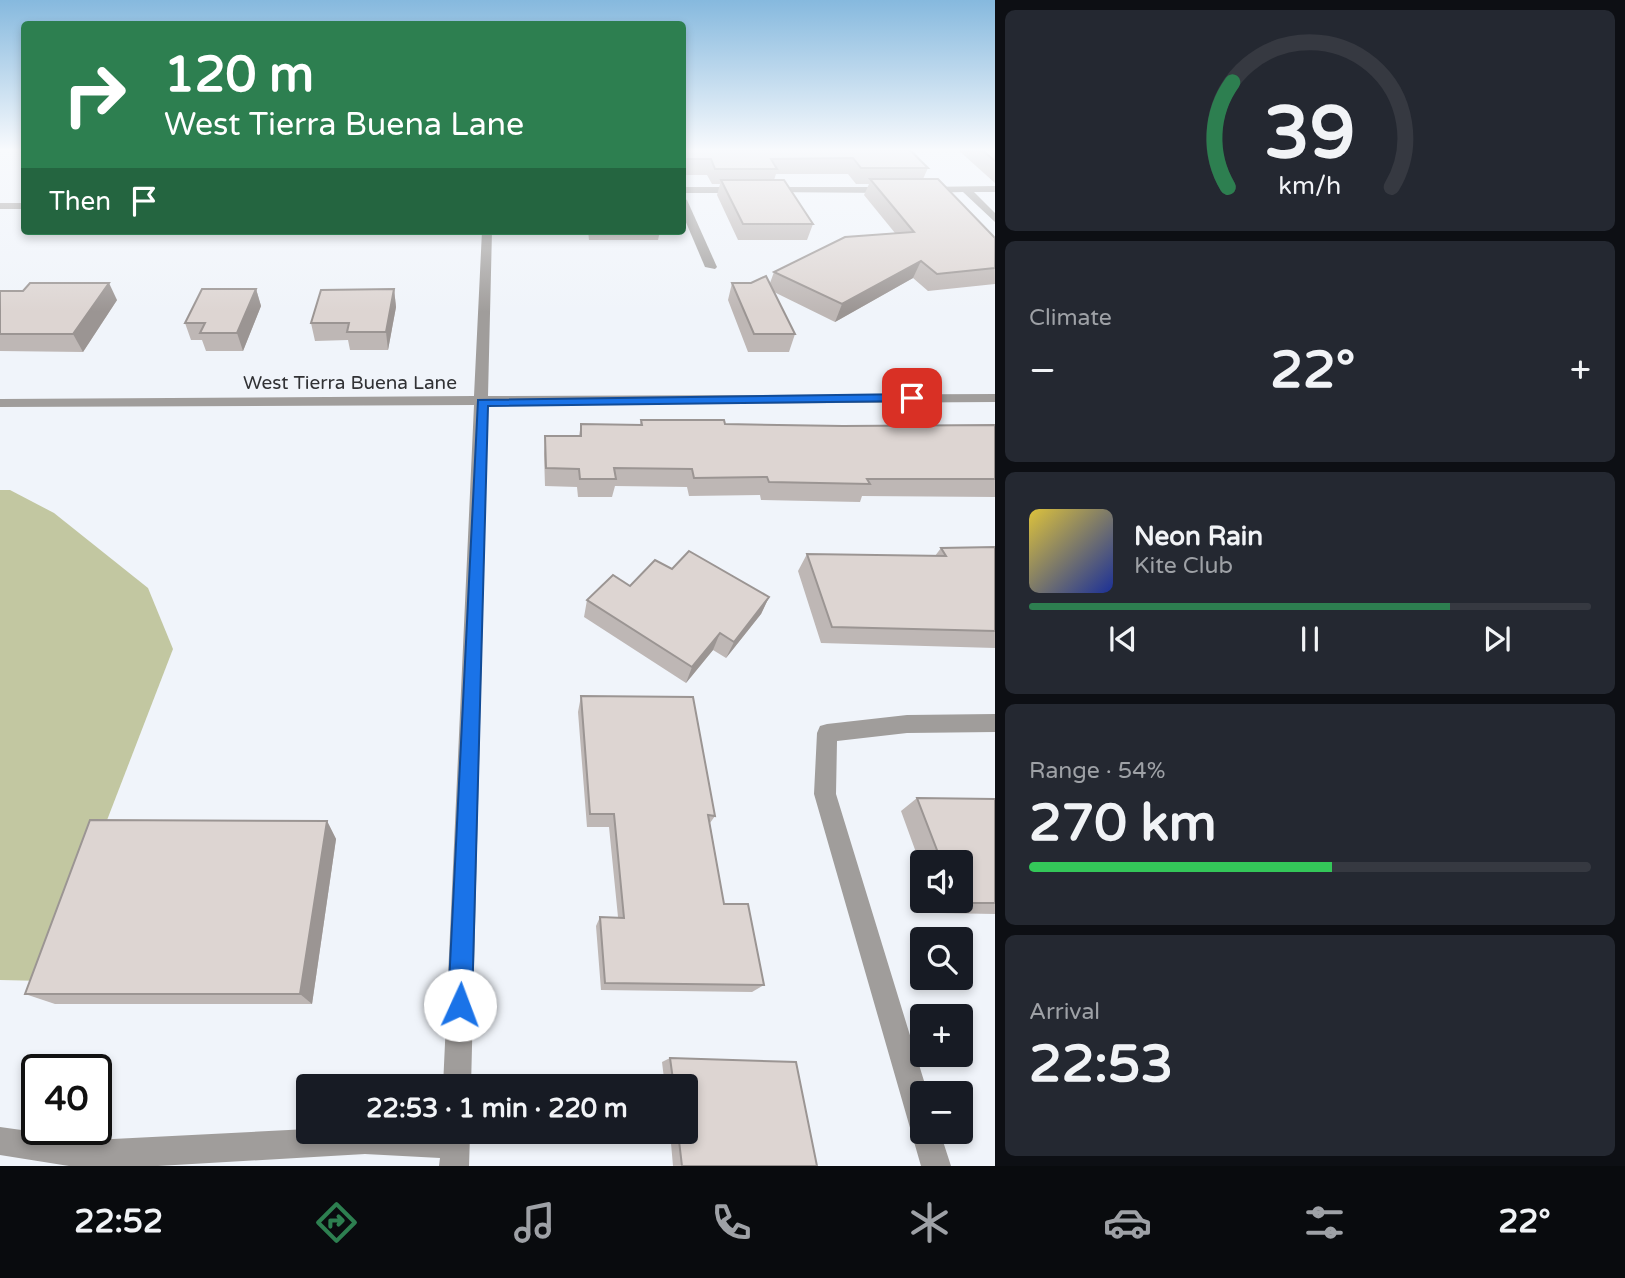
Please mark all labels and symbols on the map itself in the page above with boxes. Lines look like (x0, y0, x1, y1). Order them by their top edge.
pin (882, 368, 942, 428)
street label: West Tierra Buena Lane (243, 372, 457, 394)
position arrow (423, 968, 497, 1042)
speed limit sign: 40 (21, 1054, 112, 1145)

